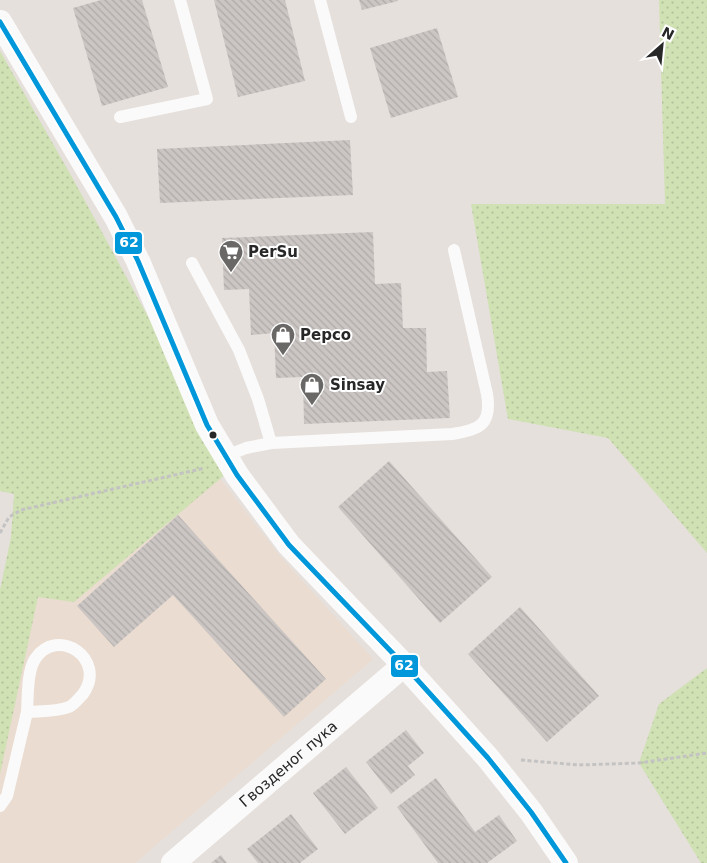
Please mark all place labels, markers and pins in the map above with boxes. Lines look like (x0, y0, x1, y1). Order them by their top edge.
supermarket icon: PerSu (218, 239, 244, 273)
place label: PerSu (248, 243, 298, 261)
shop icon: Pepco (270, 322, 296, 356)
place label: Pepco (300, 326, 351, 344)
shop icon: Sinsay (299, 372, 325, 406)
place label: Sinsay (330, 376, 385, 394)
unlabelled marker (208, 430, 218, 440)

